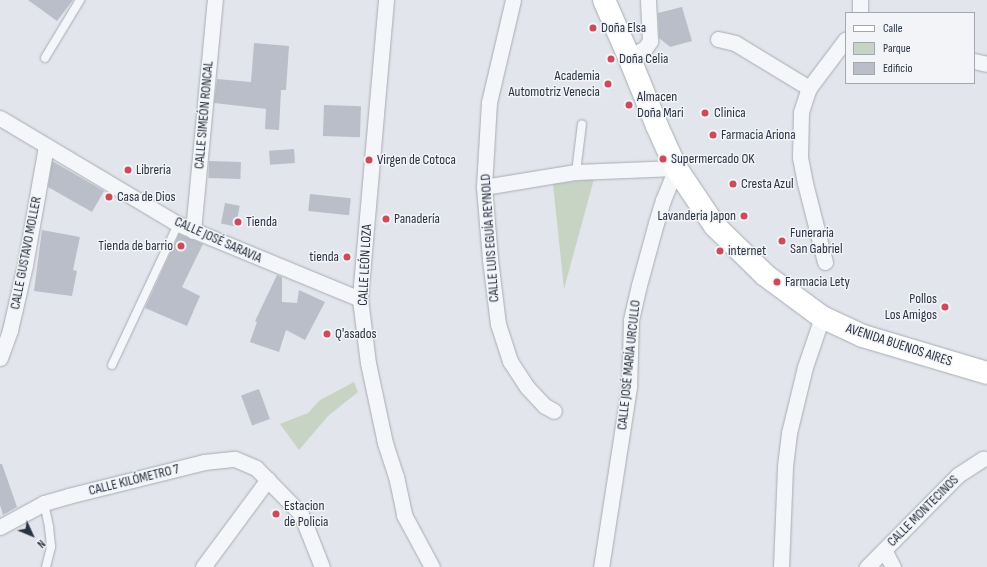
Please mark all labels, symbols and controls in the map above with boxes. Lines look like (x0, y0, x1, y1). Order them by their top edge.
legend (845, 12, 975, 84)
place label: Doña Elsa (601, 20, 646, 36)
text: Calle (883, 21, 903, 36)
marker: Doña Elsa (588, 23, 598, 33)
text: Parque (883, 41, 911, 56)
place label: Doña Celia (619, 51, 668, 67)
marker: Doña Celia (606, 54, 616, 64)
street label: CALLE SIMEÓN RONCAL (191, 60, 217, 170)
text: Edificio (883, 61, 912, 76)
place label: Academia Automotriz Venecia (509, 68, 600, 100)
marker: Academia Automotriz Venecia (603, 79, 613, 89)
place label: Almacen Doña Mari (637, 89, 684, 122)
marker: Almacen Doña Mari (624, 100, 634, 110)
place label: Clinica (714, 105, 746, 121)
marker: Clinica (699, 107, 711, 119)
place label: Farmacia Ariona (721, 127, 796, 143)
marker: Farmacia Ariona (708, 130, 718, 140)
place label: Supermercado OK (671, 151, 755, 167)
place label: Virgen de Cotoca (377, 152, 456, 168)
marker: Supermercado OK (658, 154, 668, 164)
marker: Virgen de Cotoca (364, 155, 374, 165)
place label: Libreria (136, 162, 171, 178)
marker: Libreria (123, 165, 133, 175)
street label: CALLE LUIS EGUÍA REYNOLD (477, 173, 503, 303)
place label: Cresta Azul (741, 176, 794, 192)
marker: Cresta Azul (728, 179, 738, 189)
place label: Casa de Dios (117, 189, 176, 205)
marker: Casa de Dios (104, 192, 114, 202)
street label: CALLE GUSTAVO MOLLER (7, 195, 45, 311)
place label: Lavanderia Japon (657, 208, 736, 224)
place label: Panadería (394, 211, 440, 227)
marker: Lavanderia Japon (739, 211, 749, 221)
street label: CALLE JOSÉ SARAVIA (172, 213, 264, 267)
place label: Tienda (246, 214, 277, 230)
marker: Panadería (381, 214, 391, 224)
marker: Tienda (233, 217, 243, 227)
street label: CALLE LEÓN LOZA (354, 224, 376, 306)
place label: Funeraria San Gabriel (790, 225, 843, 258)
marker: Funeraria San Gabriel (777, 236, 787, 246)
place label: Tienda de barrio (98, 238, 173, 254)
marker: Tienda de barrio (176, 241, 186, 251)
place label: internet (728, 243, 766, 259)
marker: internet (715, 246, 725, 256)
place label: tienda (309, 249, 339, 265)
marker: tienda (342, 252, 352, 262)
place label: Farmacia Lety (785, 274, 850, 290)
marker: Farmacia Lety (772, 277, 782, 287)
place label: Pollos Los Amigos (885, 291, 937, 324)
street label: CALLE JOSÉ MARÍA URCULLO (614, 299, 644, 431)
marker: Pollos Los Amigos (940, 302, 950, 312)
street label: AVENIDA BUENOS AIRES (844, 320, 954, 370)
place label: Q'asados (335, 326, 377, 342)
marker: Q'asados (322, 329, 332, 339)
street label: CALLE KILÓMETRO 7 (87, 461, 181, 499)
street label: CALLE MONTECINOS (884, 472, 962, 550)
place label: Estacion de Policia (284, 498, 329, 530)
marker: Estacion de Policia (271, 509, 281, 519)
north arrow (12, 515, 52, 555)
text: N (34, 537, 48, 550)

